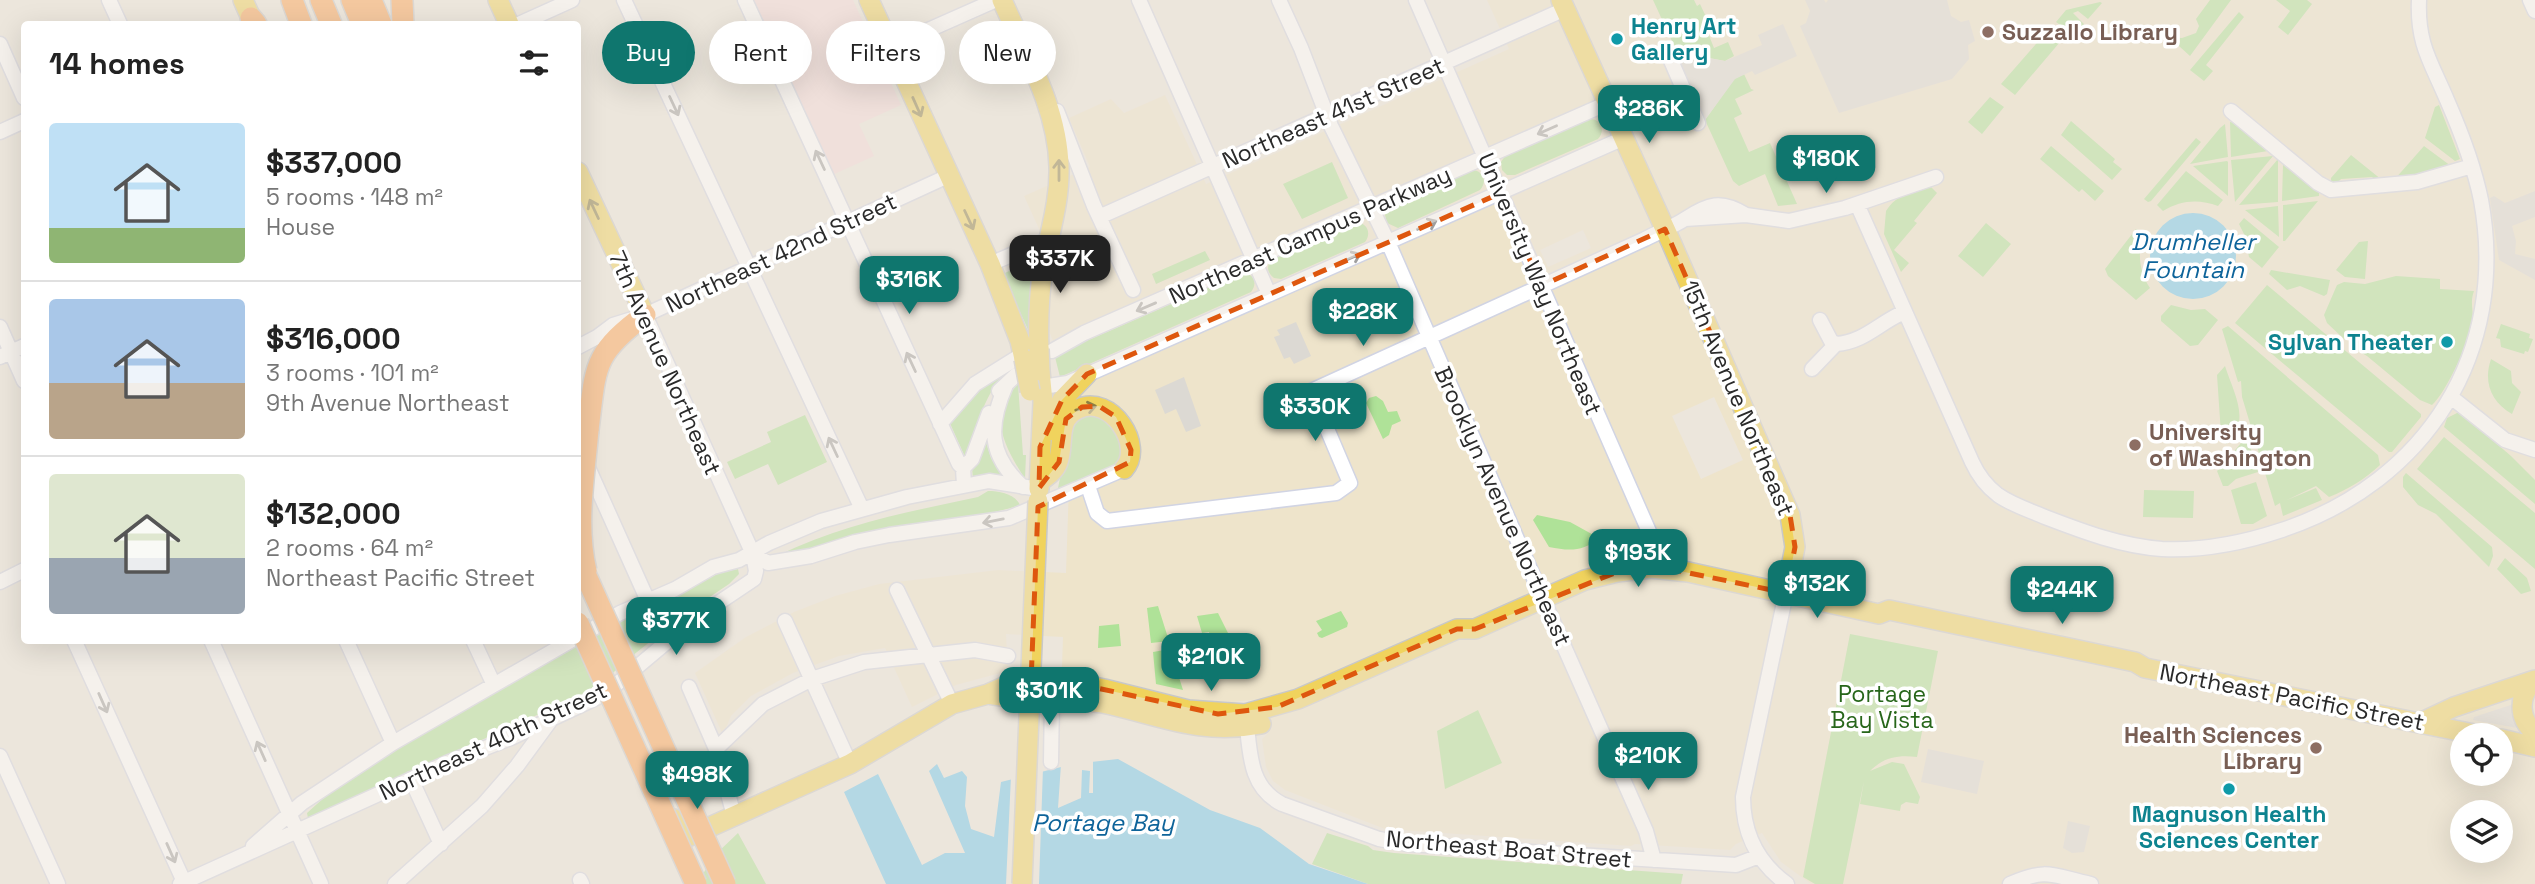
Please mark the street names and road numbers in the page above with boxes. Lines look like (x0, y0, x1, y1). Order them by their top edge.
street label: Northeast 41st Street (1217, 50, 1449, 176)
street label: University Way Northeast (1471, 148, 1609, 420)
street label: Northeast Campus Parkway (1164, 159, 1456, 311)
street label: Northeast 42nd Street (661, 186, 901, 320)
street label: 7th Avenue Northeast (602, 246, 728, 480)
street label: 15th Avenue Northeast (1675, 276, 1801, 520)
street label: Brooklyn Avenue Northeast (1428, 362, 1578, 650)
street label: Northeast Pacific Street (2157, 657, 2427, 737)
street label: Northeast 40th Street (374, 675, 612, 807)
street label: Northeast Boat Street (1385, 823, 1633, 875)

